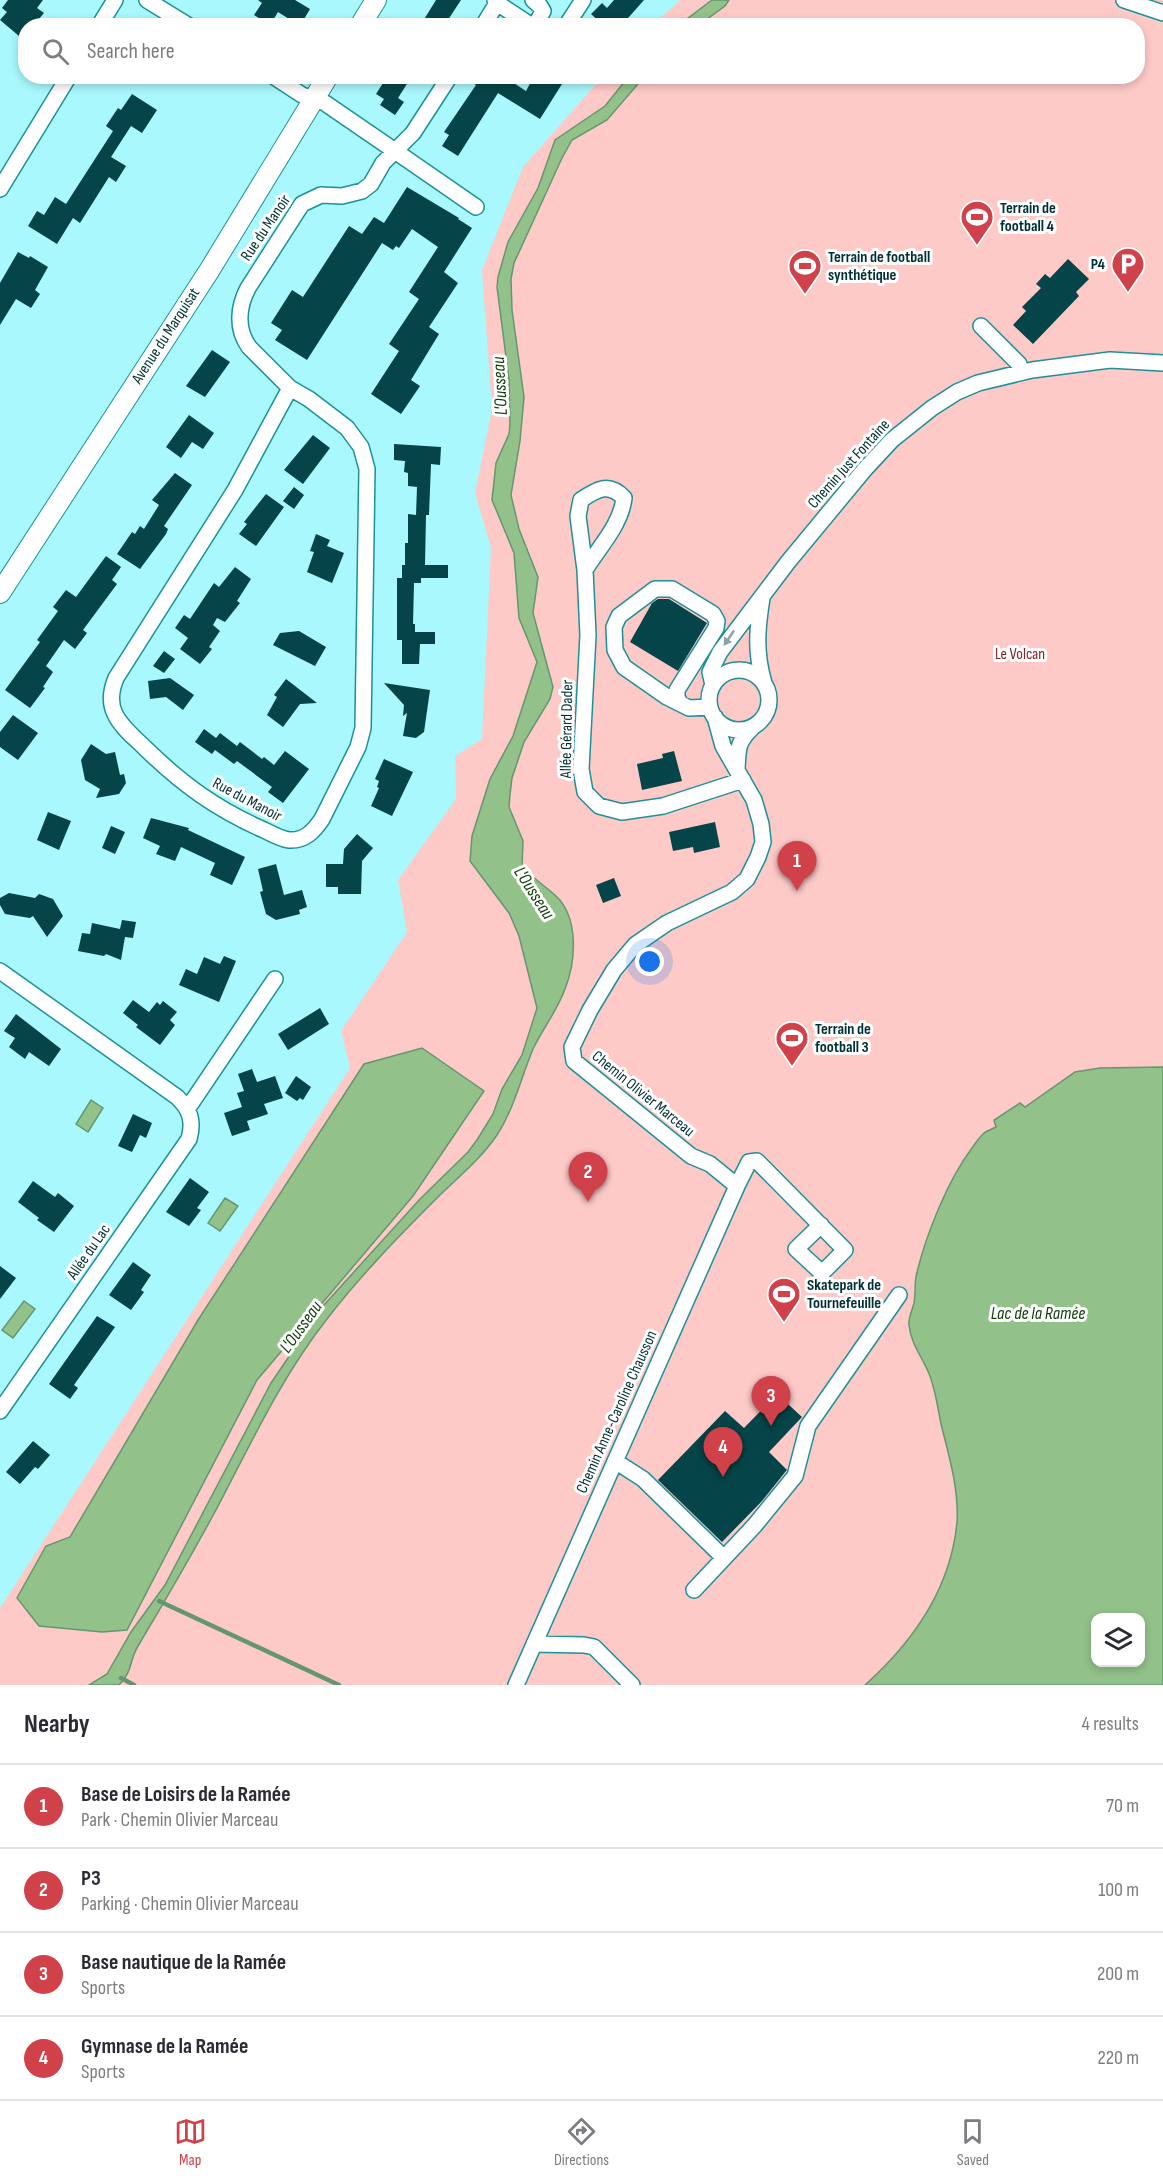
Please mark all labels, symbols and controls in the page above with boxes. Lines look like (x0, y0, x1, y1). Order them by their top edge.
search box (18, 18, 1145, 84)
icon: search (39, 35, 72, 68)
text: Search here (87, 38, 174, 65)
street label: Rue du Manoir (237, 191, 295, 265)
sports icon: Terrain de football 4 (959, 199, 995, 246)
place label: Terrain de football 4 (1000, 199, 1056, 236)
parking icon: P4 (1110, 246, 1146, 293)
sports icon: Terrain de football synthétique (787, 248, 823, 295)
place label: Terrain de football synthétique (828, 248, 930, 285)
place label: P4 (1091, 255, 1106, 274)
street label: Avenue du Marquisat (127, 284, 204, 388)
water label: L'Ousseau (488, 356, 512, 416)
street label: Chemin Just Fontaine (804, 415, 894, 513)
one-way arrow (724, 630, 735, 646)
park label: Le Volcan (995, 645, 1045, 664)
street label: Allée Gérard Dader (557, 679, 577, 779)
street label: Rue du Manoir (209, 774, 285, 826)
pin: 1 (778, 842, 816, 891)
water label: L'Ousseau (509, 863, 559, 924)
your location (635, 947, 664, 976)
sports icon: Terrain de football 3 (774, 1020, 810, 1067)
place label: Terrain de football 3 (815, 1020, 871, 1057)
street label: Chemin Olivier Marceau (588, 1047, 698, 1141)
pin: 2 (568, 1152, 608, 1202)
street label: Allée du Lac (63, 1221, 115, 1284)
sports icon: Skatepark de Tournefeuille (766, 1276, 802, 1323)
place label: Skatepark de Tournefeuille (807, 1276, 881, 1313)
water label: L'Ousseau (275, 1297, 327, 1357)
water label: Lac de la Ramée (991, 1303, 1085, 1324)
street label: Chemin Anne-Caroline Chausson (573, 1328, 661, 1496)
pin: 3 (752, 1376, 790, 1426)
pin: 4 (704, 1428, 742, 1477)
map controls (1091, 1613, 1145, 1667)
button: layers (1091, 1613, 1145, 1667)
text: Nearby (24, 1709, 90, 1740)
text: 4 results (1082, 1712, 1139, 1736)
text: Base de Loisirs de la Ramée (81, 1781, 291, 1808)
text: 1 (40, 1794, 47, 1818)
text: 70 m (1106, 1794, 1139, 1818)
text: Park · Chemin Olivier Marceau (81, 1808, 278, 1832)
text: P3 (81, 1865, 101, 1892)
text: 2 (39, 1878, 48, 1902)
text: 100 m (1098, 1878, 1139, 1902)
text: Parking · Chemin Olivier Marceau (81, 1892, 299, 1916)
text: Base nautique de la Ramée (81, 1949, 286, 1976)
text: 3 (39, 1962, 48, 1986)
text: 200 m (1097, 1962, 1139, 1986)
text: Sports (81, 1976, 125, 2000)
text: Gymnase de la Ramée (81, 2033, 248, 2060)
text: 4 (39, 2046, 48, 2070)
text: 220 m (1098, 2046, 1139, 2070)
text: Sports (81, 2060, 125, 2084)
tab: Map (174, 2115, 207, 2170)
tab: Directions (554, 2115, 609, 2170)
tab: Saved (956, 2115, 989, 2170)

